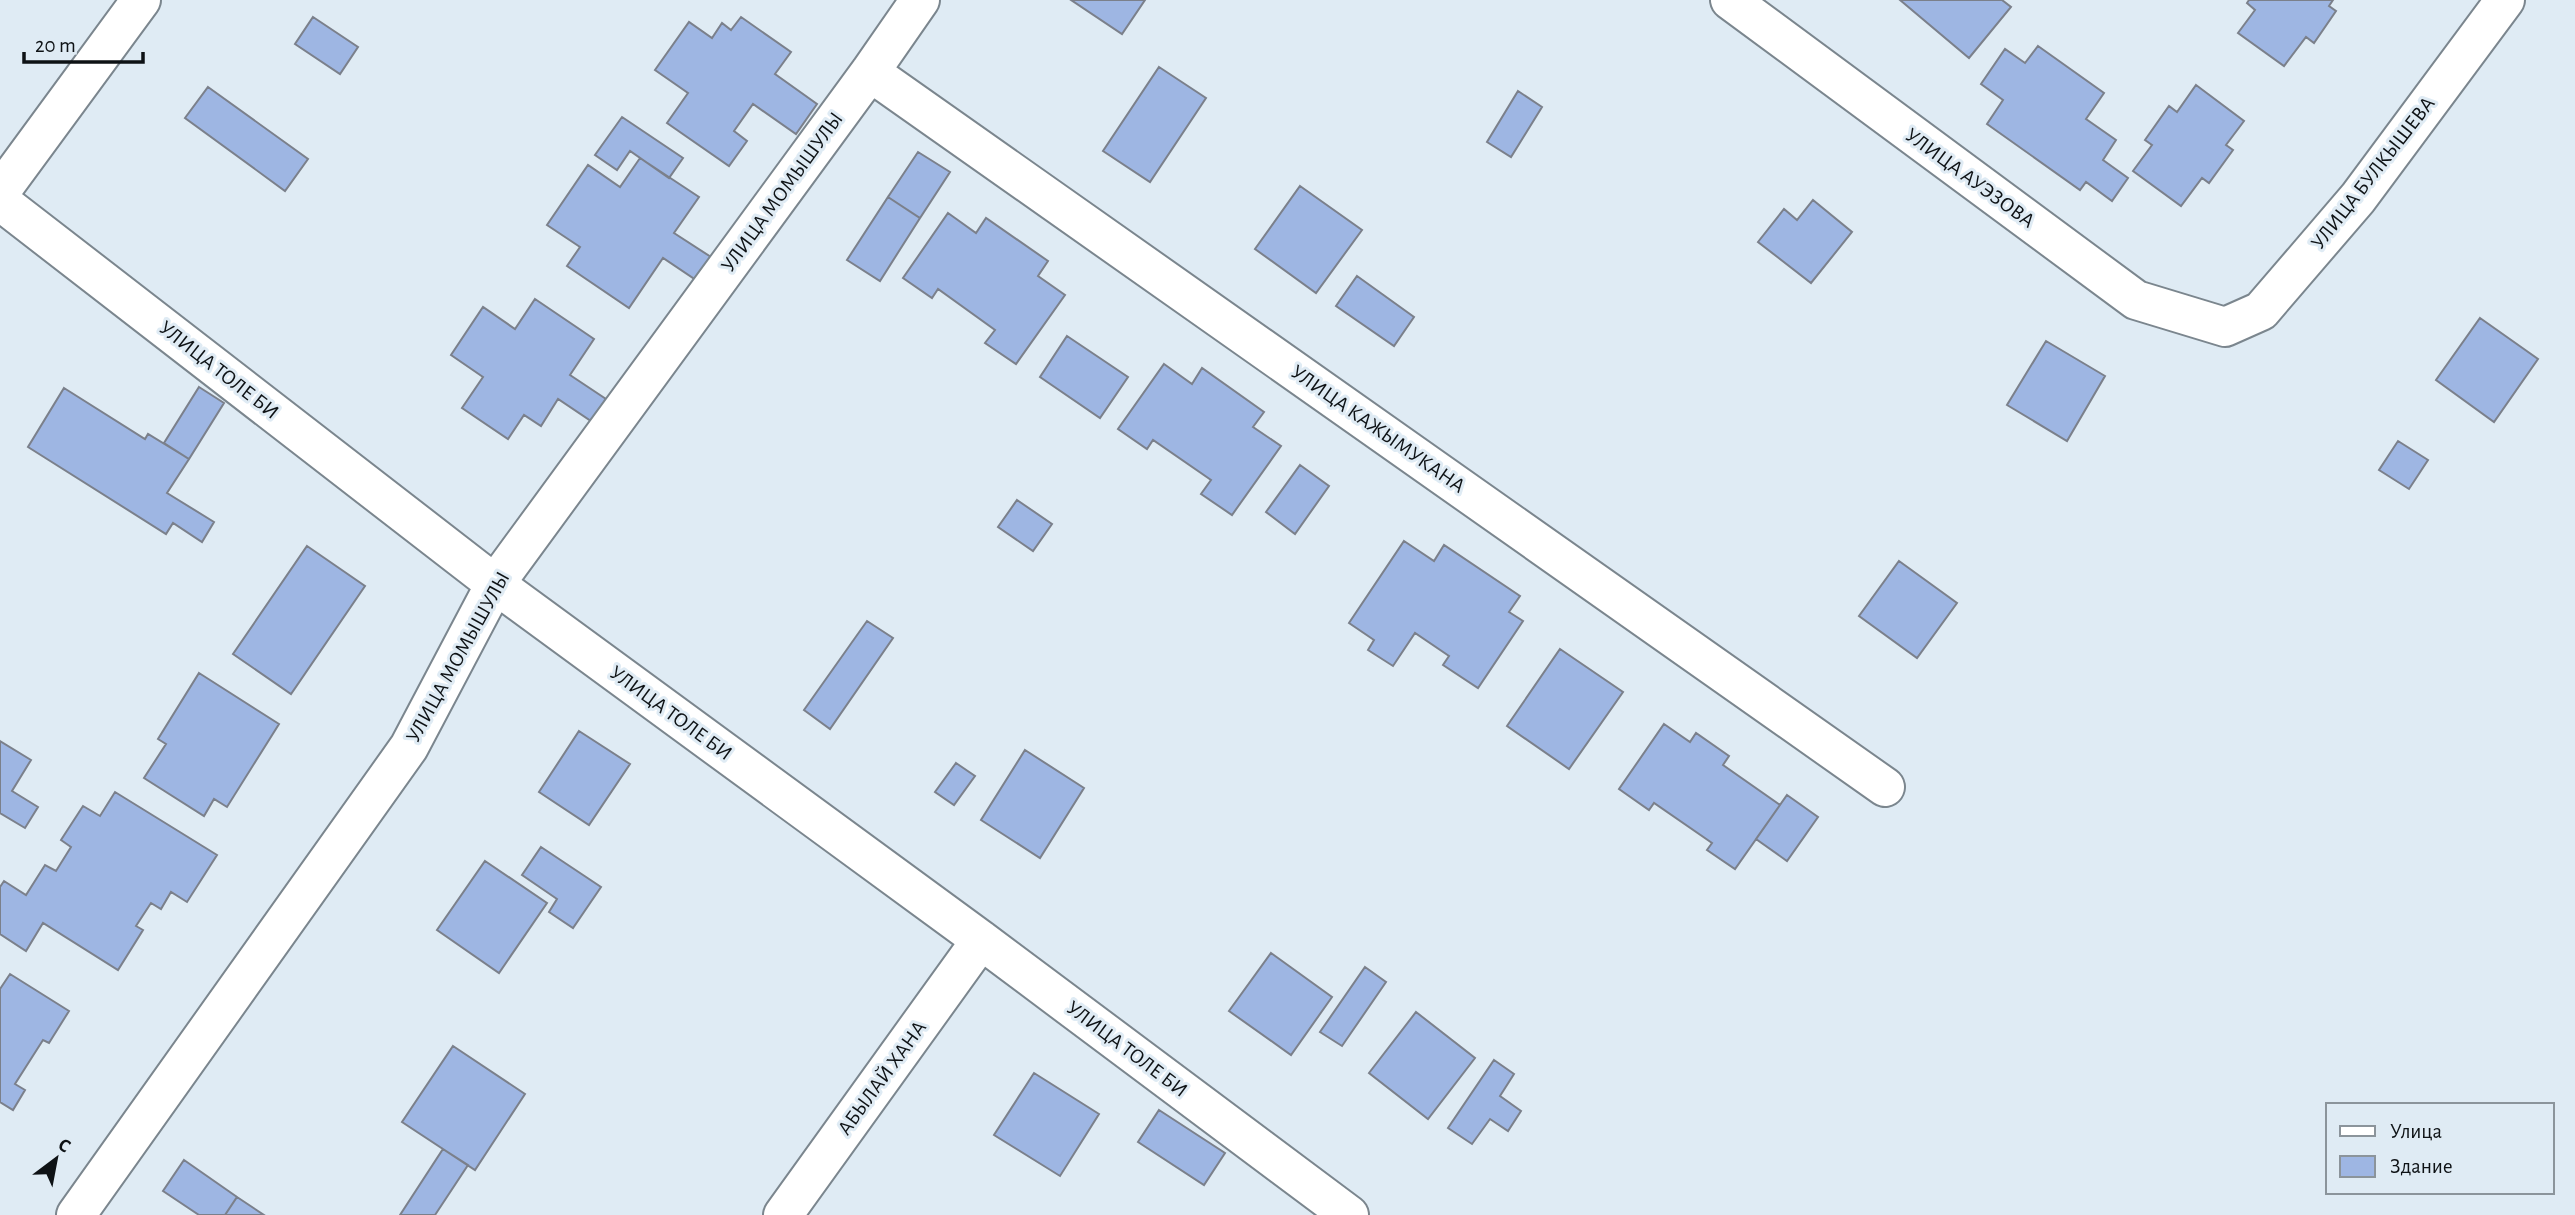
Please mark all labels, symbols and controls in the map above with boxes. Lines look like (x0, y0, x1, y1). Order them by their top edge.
scale bar (24, 21, 144, 65)
text: 20 m (35, 35, 76, 56)
street label: УЛИЦА БУЛКЫШЕВА (2307, 93, 2439, 253)
street label: УЛИЦА МОМЫШУЛЫ (717, 108, 847, 276)
street label: УЛИЦА АУЭЗОВА (1902, 124, 2038, 232)
street label: УЛИЦА ТОЛЕ БИ (155, 317, 283, 423)
street label: УЛИЦА КАЖЫМУКАНА (1287, 361, 1469, 497)
street label: УЛИЦА МОМЫШУЛЫ (402, 568, 514, 746)
street label: УЛИЦА ТОЛЕ БИ (606, 662, 736, 764)
street label: УЛИЦА ТОЛЕ БИ (1063, 997, 1191, 1101)
street label: АБЫЛАЙ ХАНА (833, 1017, 930, 1139)
legend (2326, 1103, 2554, 1194)
text: Улица (2390, 1121, 2443, 1142)
north arrow (21, 1124, 91, 1194)
text: С (55, 1135, 74, 1157)
text: Здание (2390, 1156, 2453, 1177)

